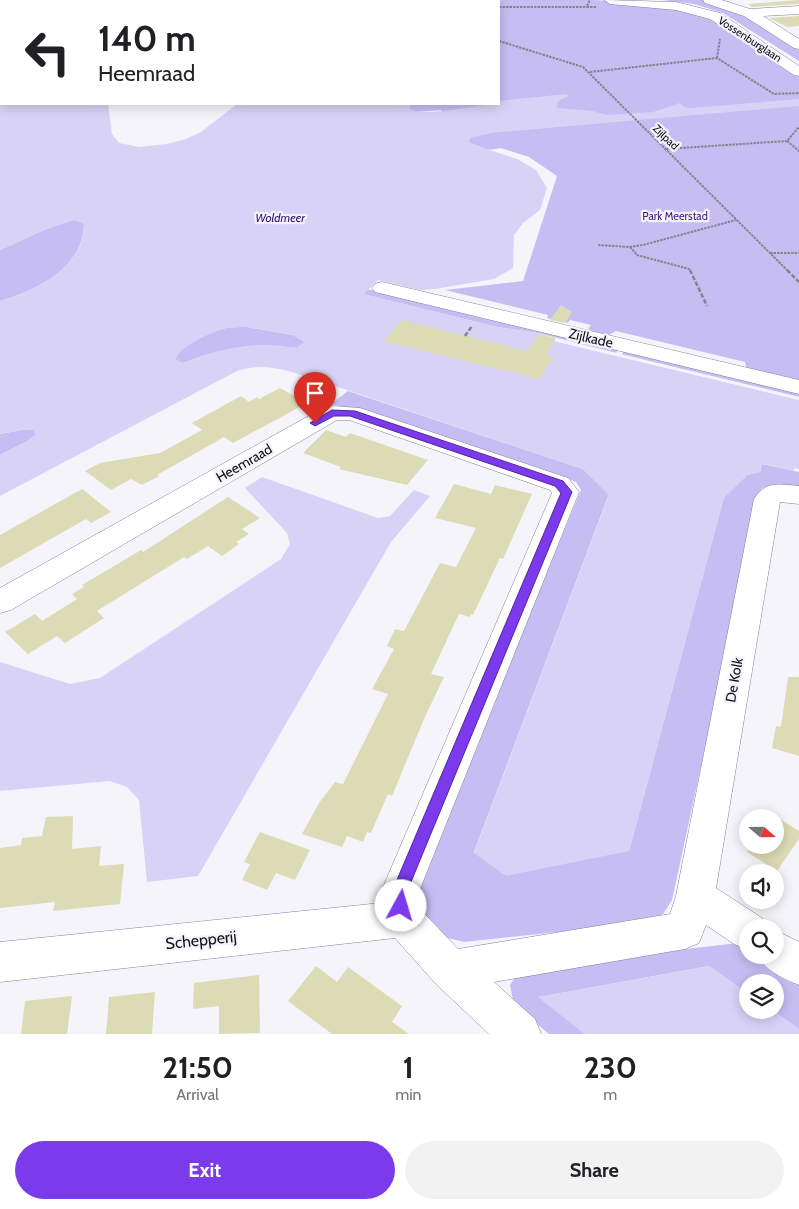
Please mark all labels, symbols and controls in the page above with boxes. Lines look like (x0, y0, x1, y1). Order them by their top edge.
street label: Vossenburglaan (716, 13, 784, 65)
text: 140 m (98, 17, 196, 60)
icon: left (15, 20, 80, 85)
text: Heemraad (98, 60, 195, 87)
street label: Zijlpad (650, 121, 682, 153)
park label: Park Meerstad (642, 209, 708, 223)
water label: Woldmeer (255, 210, 306, 225)
street label: Zijlkade (567, 324, 615, 352)
pin (294, 372, 336, 423)
icon: arrive (301, 379, 329, 407)
street label: Heemraad (213, 440, 275, 486)
street label: De Kolk (721, 655, 747, 704)
north arrow (739, 809, 784, 854)
map controls (739, 809, 784, 1019)
button: sound (739, 864, 784, 909)
position arrow (374, 879, 426, 931)
button: search (739, 919, 784, 964)
street label: Schepperij (165, 927, 237, 953)
button: layers (739, 974, 784, 1019)
text: 21:50 (162, 1049, 233, 1086)
text: 1 (403, 1049, 414, 1086)
text: 230 (584, 1049, 637, 1086)
text: Arrival (176, 1085, 219, 1104)
text: min (395, 1085, 422, 1104)
text: m (603, 1085, 617, 1104)
button: Exit (15, 1141, 395, 1199)
button: Share (405, 1141, 784, 1199)

